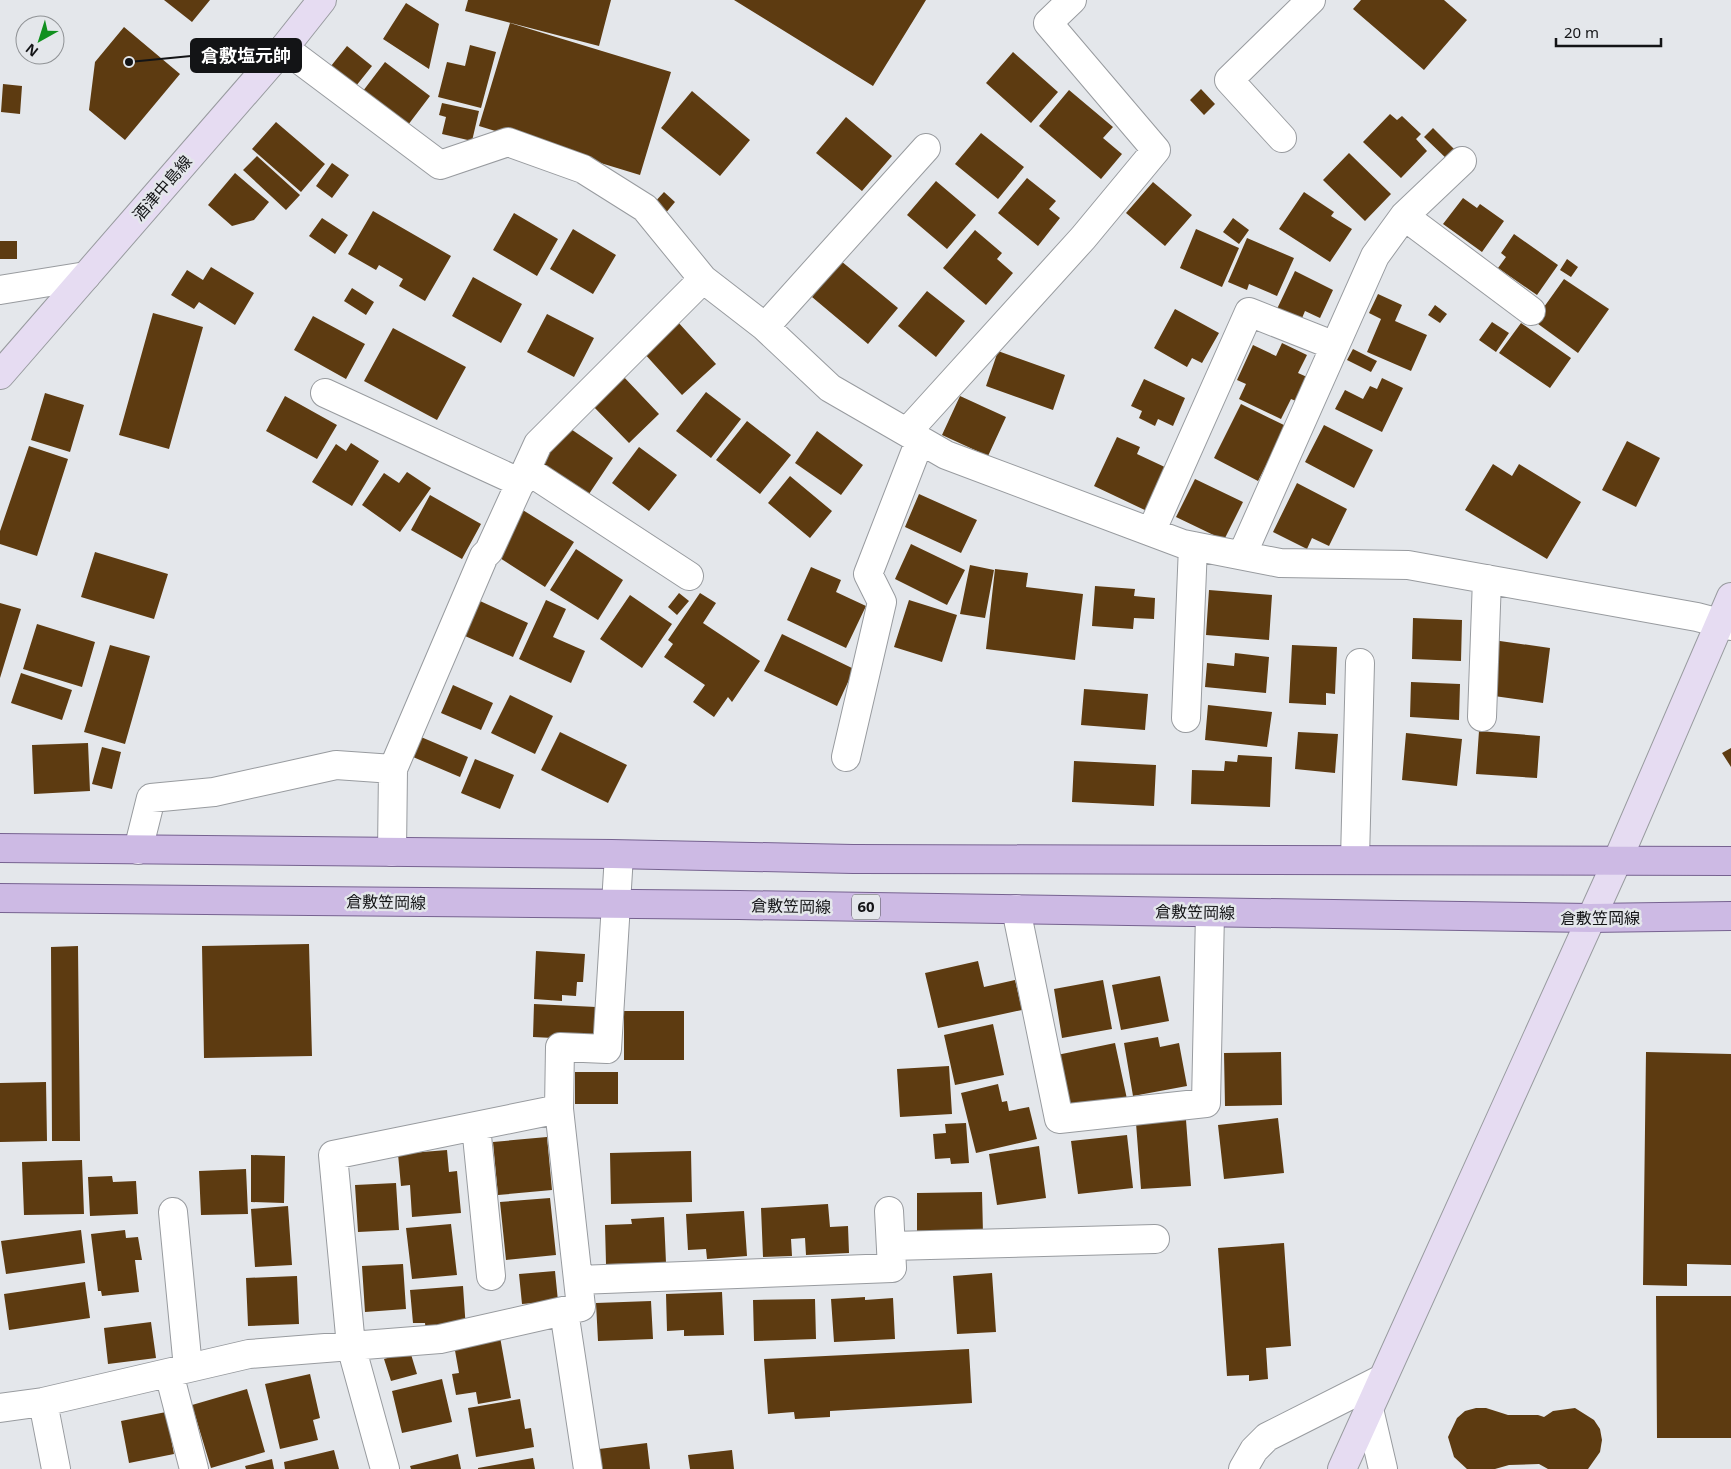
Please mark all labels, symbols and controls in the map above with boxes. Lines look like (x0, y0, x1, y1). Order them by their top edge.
north arrow (15, 15, 65, 65)
scale bar (1556, 15, 1661, 47)
text: 20 m (1564, 22, 1599, 42)
callout: 倉敷塩元帥 (191, 39, 301, 72)
text: N (21, 40, 42, 61)
text: 倉敷塩元帥 (201, 43, 291, 67)
street label: 酒津中島線 (127, 151, 197, 225)
street label: 倉敷笠岡線 (346, 890, 426, 914)
street label: 倉敷笠岡線 (751, 894, 831, 918)
road number: 60 (852, 894, 880, 920)
street label: 倉敷笠岡線 (1155, 900, 1235, 924)
street label: 倉敷笠岡線 (1560, 907, 1640, 929)

